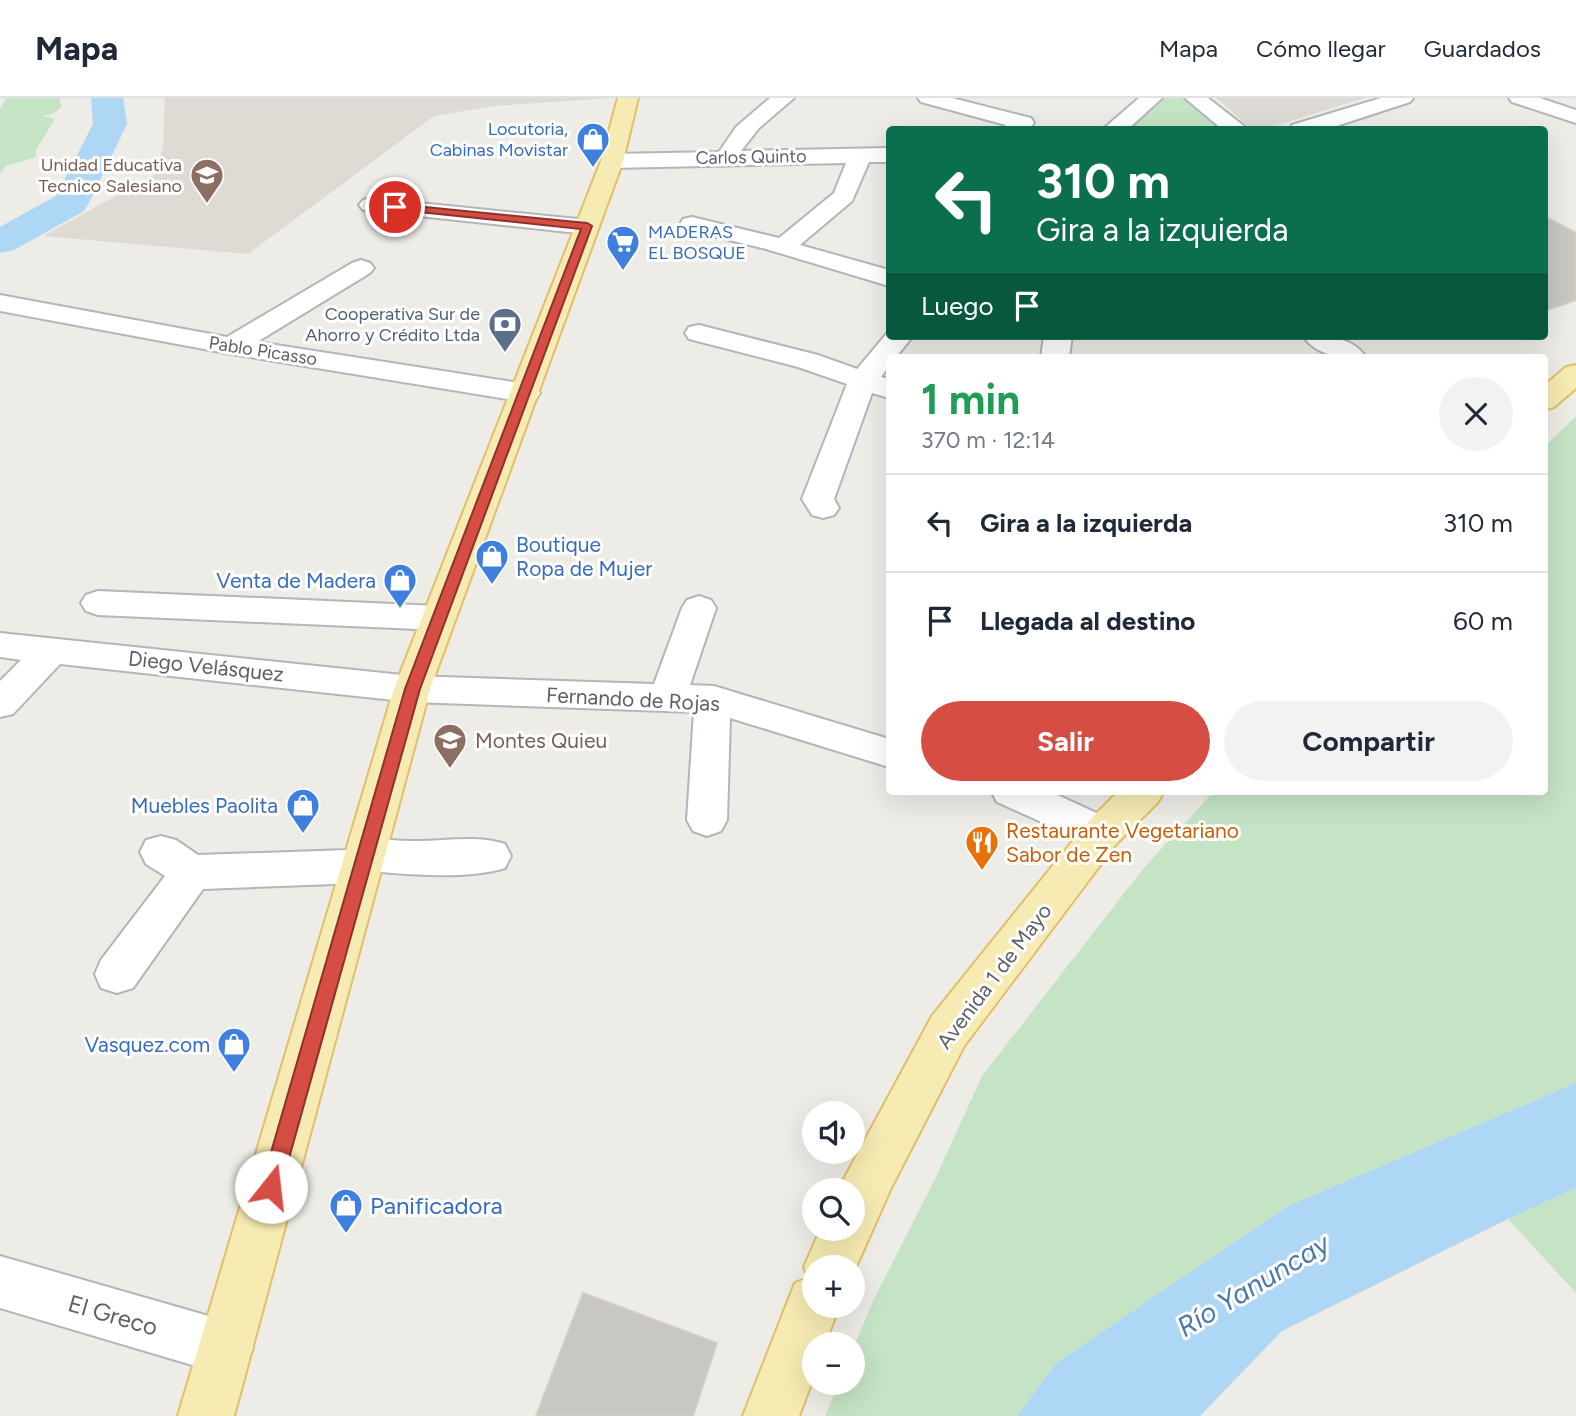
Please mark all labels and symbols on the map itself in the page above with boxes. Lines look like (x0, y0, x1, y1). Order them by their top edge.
place label: Locutoria, Cabinas Movistar (430, 118, 568, 161)
shop icon: Locutoria, Cabinas Movistar (574, 120, 612, 169)
street label: Carlos Quinto (695, 145, 807, 169)
place label: Unidad Educativa Tecnico Salesiano (39, 154, 182, 197)
school or university icon: Unidad Educativa Tecnico Salesiano (188, 156, 226, 205)
pin (365, 177, 425, 237)
place label: MADERAS EL BOSQUE (648, 221, 746, 264)
supermarket icon: MADERAS EL BOSQUE (604, 223, 642, 272)
place label: Cooperativa Sur de Ahorro y Crédito Ltda (305, 303, 480, 346)
bank icon: Cooperativa Sur de Ahorro y Crédito Ltda (486, 305, 524, 354)
street label: Pablo Picasso (207, 332, 319, 370)
place label: Boutique Ropa de Mujer (516, 532, 652, 581)
shop icon: Boutique Ropa de Mujer (473, 537, 511, 586)
shop icon: Venta de Madera (381, 561, 419, 610)
place label: Venta de Madera (216, 568, 376, 593)
street label: Diego Velásquez (127, 645, 285, 687)
street label: Fernando de Rojas (545, 682, 721, 716)
school or university icon: Montes Quieu (431, 721, 469, 770)
place label: Montes Quieu (475, 728, 607, 753)
shop icon: Muebles Paolita (284, 786, 322, 835)
place label: Muebles Paolita (131, 793, 278, 818)
place label: Restaurante Vegetariano Sabor de Zen (1006, 818, 1239, 867)
restaurant icon: Restaurante Vegetariano Sabor de Zen (963, 823, 1001, 872)
street label: Avenida 1 de Mayo (931, 899, 1057, 1053)
shop icon: Vasquez.com (215, 1025, 253, 1074)
place label: Vasquez.com (84, 1032, 210, 1057)
position arrow (234, 1150, 308, 1224)
shop icon: Panificadora (327, 1186, 365, 1235)
place label: Panificadora (370, 1191, 503, 1220)
water label: Río Yanuncay (1170, 1225, 1337, 1344)
street label: El Greco (65, 1288, 161, 1342)

